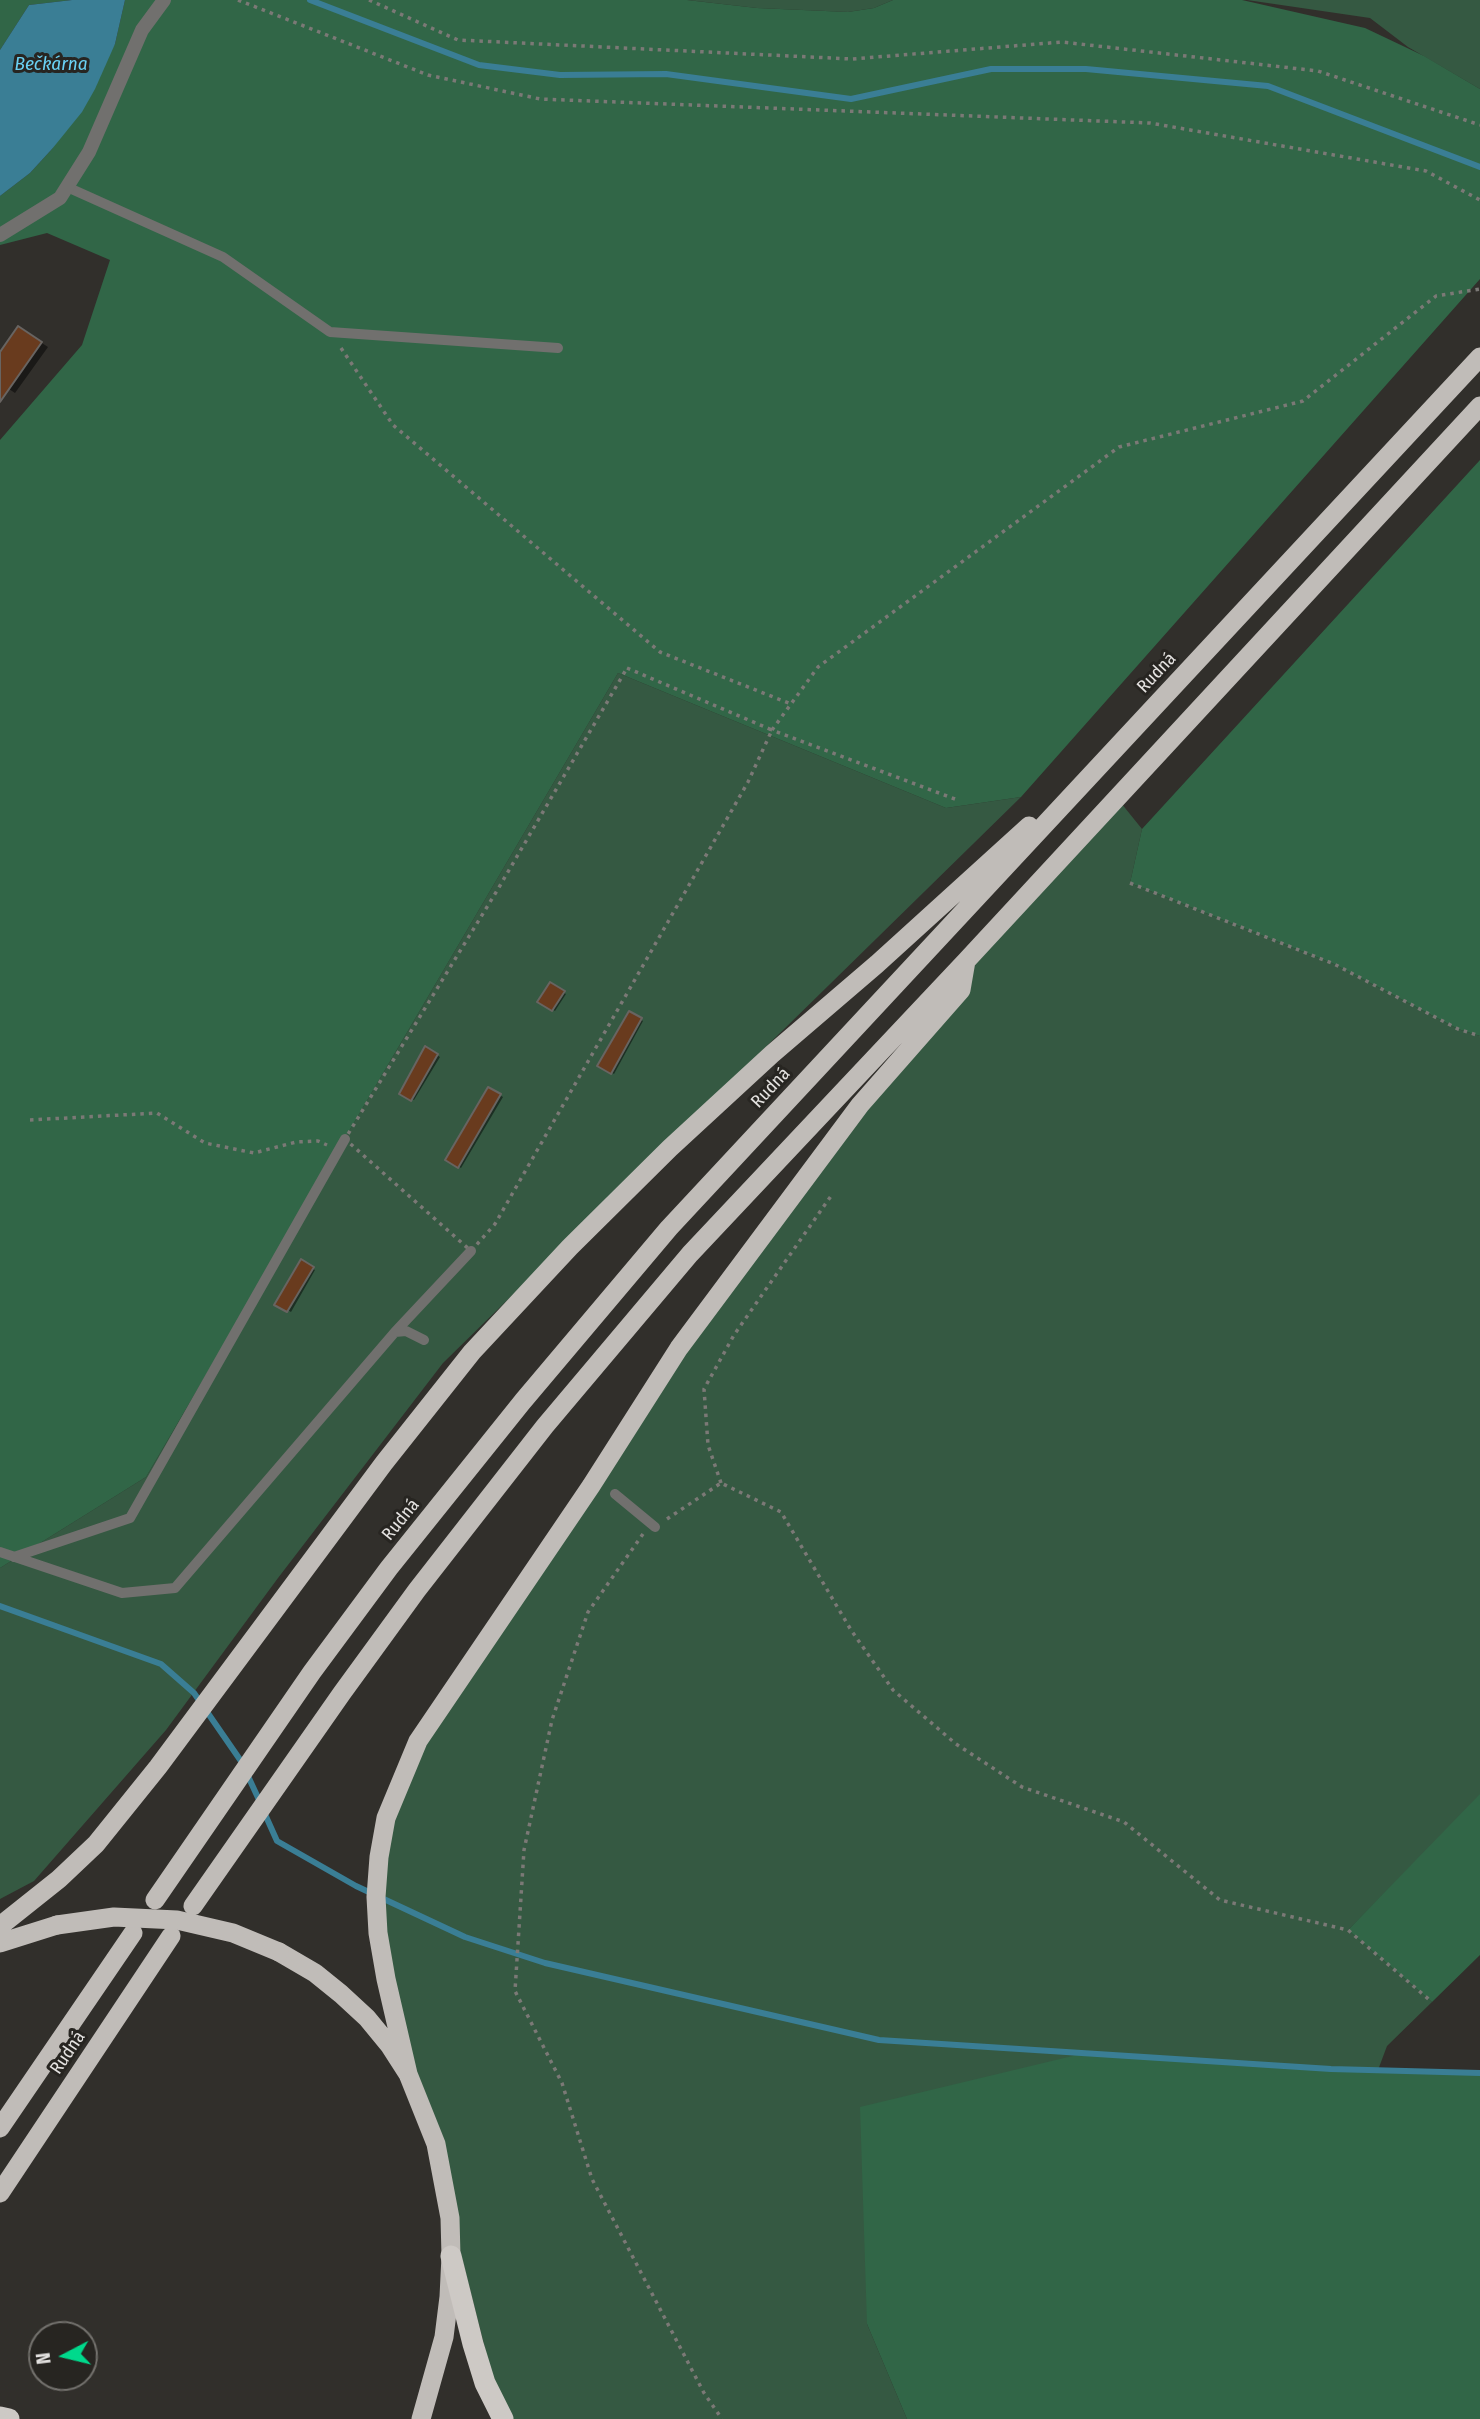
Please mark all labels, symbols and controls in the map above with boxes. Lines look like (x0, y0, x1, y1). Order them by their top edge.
water label: Bečkárna (14, 54, 88, 76)
street label: Rudná (1133, 648, 1181, 698)
street label: Rudná (747, 1063, 795, 1113)
street label: Rudná (378, 1495, 424, 1545)
street label: Rudná (46, 2027, 90, 2079)
north arrow (28, 2321, 98, 2391)
text: N (32, 2351, 56, 2365)

